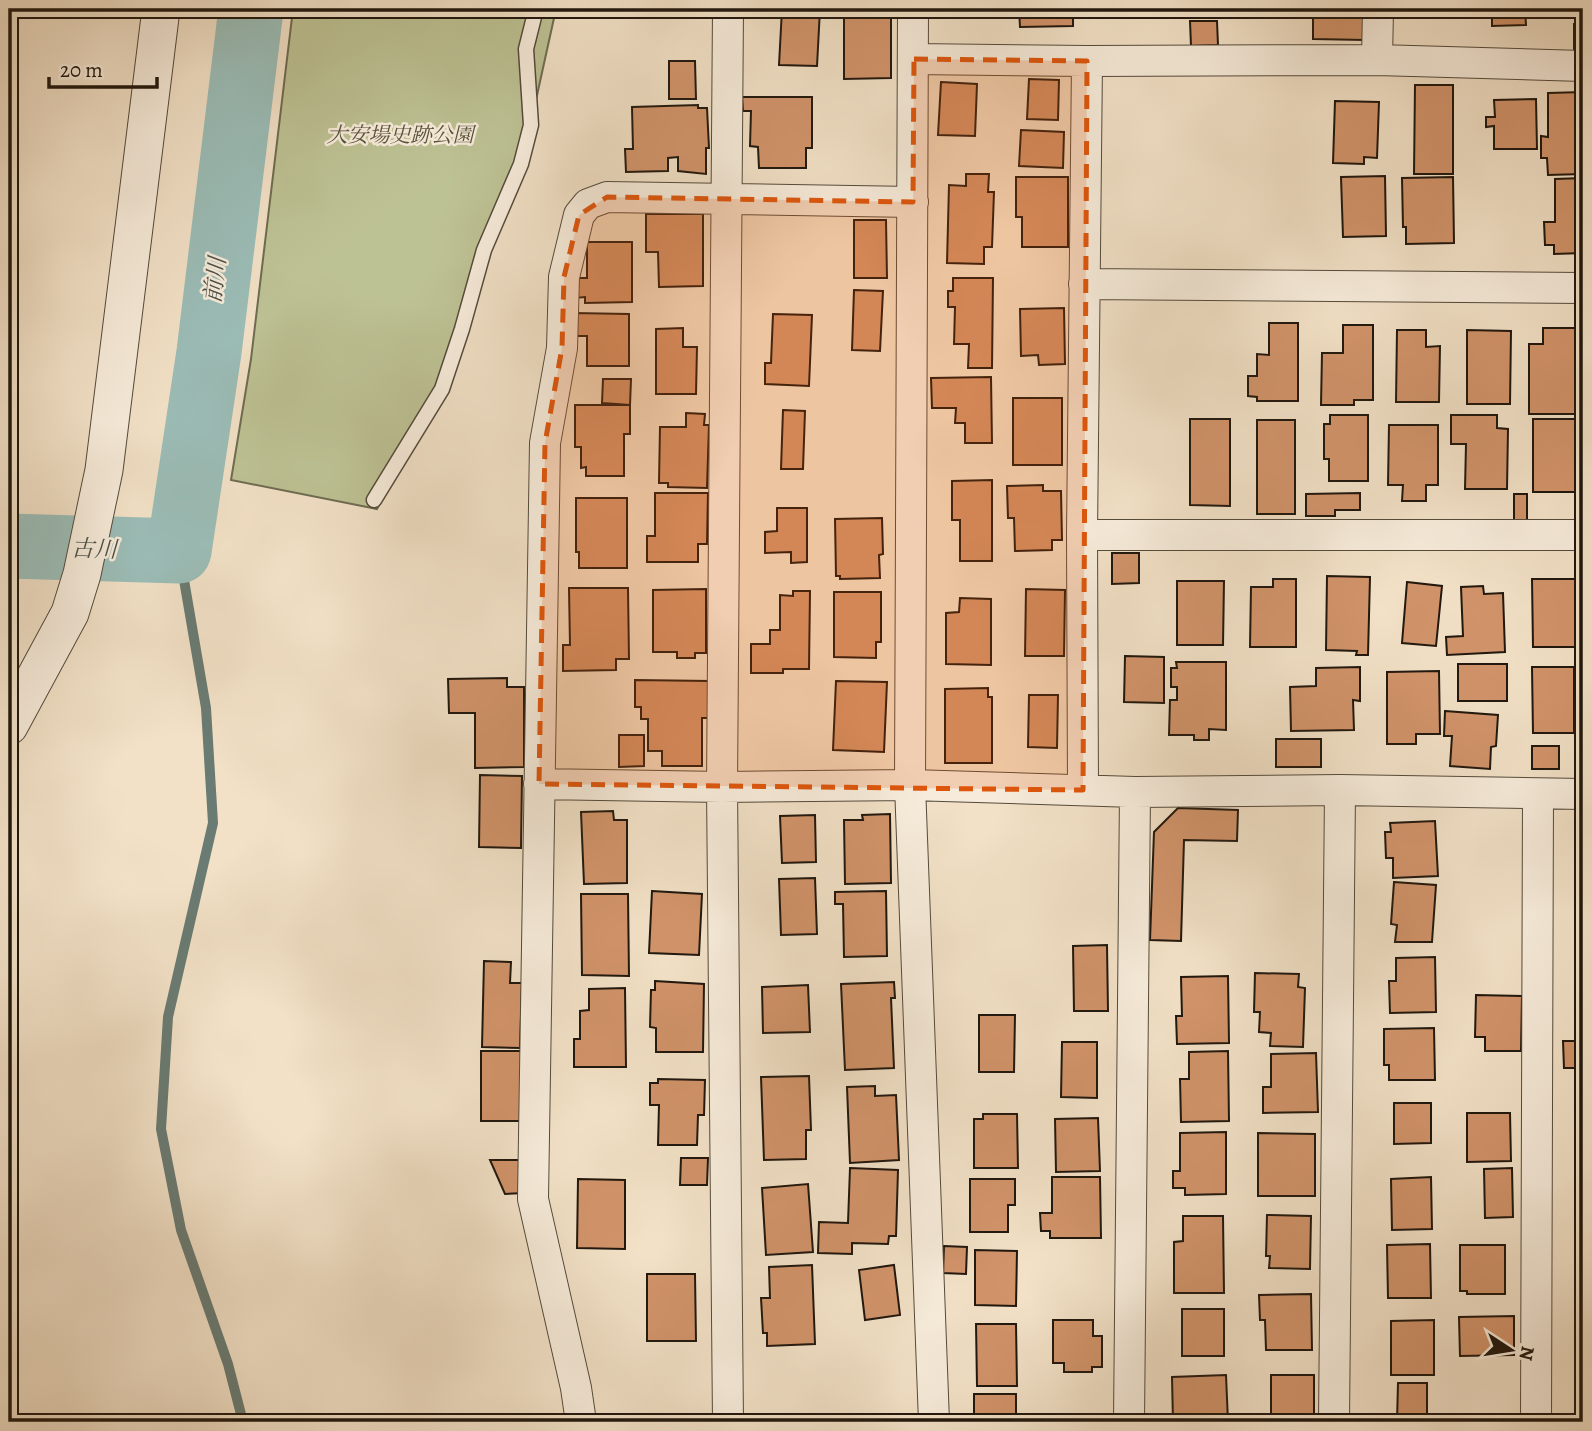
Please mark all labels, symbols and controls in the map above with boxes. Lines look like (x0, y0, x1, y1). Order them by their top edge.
scale bar (49, 46, 158, 90)
text: 20 m (60, 56, 103, 84)
park label: 大安場史跡公園 (327, 121, 476, 149)
water label: 前川 (197, 252, 234, 305)
water label: 古川 (70, 533, 121, 565)
north arrow (1476, 1316, 1546, 1386)
text: N (1512, 1344, 1541, 1363)

